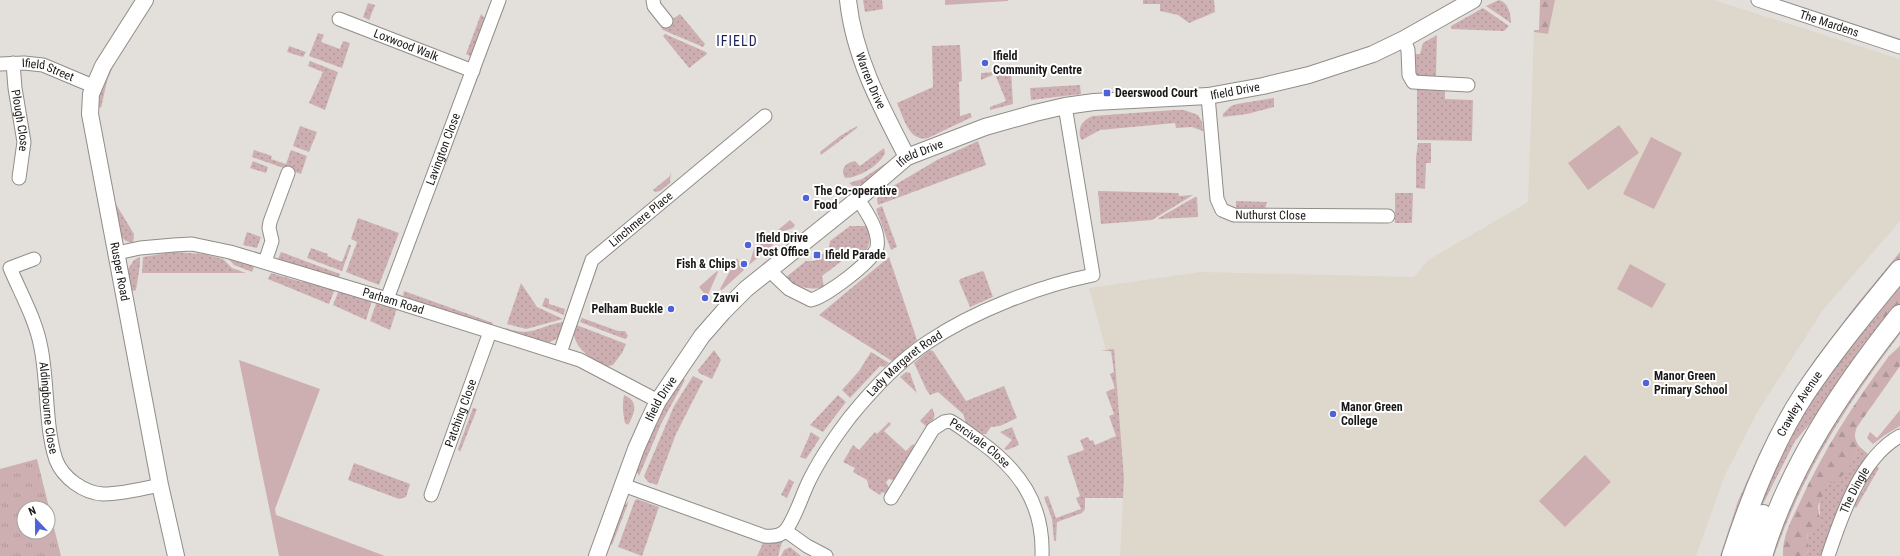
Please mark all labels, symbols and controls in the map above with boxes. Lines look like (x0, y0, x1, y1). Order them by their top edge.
street label: The Mardens (1798, 7, 1861, 40)
street label: Loxwood Walk (372, 26, 441, 64)
district label: IFIELD (716, 33, 758, 49)
place label: Ifield Community Centre (993, 49, 1082, 77)
street label: Warren Drive (853, 50, 889, 112)
street label: Ifield Street (22, 56, 76, 84)
marker: Ifield Community Centre (980, 58, 990, 68)
street label: Ifield Drive (1209, 80, 1261, 102)
place label: Deerswood Court (1115, 86, 1198, 100)
marker: Deerswood Court (1102, 88, 1112, 98)
street label: Plough Close (8, 89, 31, 153)
street label: Lavington Close (423, 111, 463, 187)
street label: Ifield Drive (893, 137, 945, 170)
place label: The Co-operative Food (814, 184, 897, 212)
street label: Linchmere Place (606, 189, 676, 250)
marker: The Co-operative Food (801, 193, 811, 203)
street label: Nuthurst Close (1235, 208, 1306, 222)
place label: Ifield Drive Post Office (756, 231, 809, 259)
marker: Ifield Drive Post Office (743, 240, 753, 250)
street label: Rusper Road (107, 241, 132, 302)
place label: Ifield Parade (825, 248, 886, 262)
marker: Ifield Parade (812, 250, 822, 260)
place label: Fish & Chips (676, 257, 737, 271)
marker: Fish & Chips (739, 259, 749, 269)
street label: Parham Road (361, 285, 426, 317)
place label: Zavvi (713, 291, 739, 305)
marker: Zavvi (700, 293, 710, 303)
place label: Pelham Buckle (592, 302, 663, 316)
marker: Pelham Buckle (666, 304, 676, 314)
street label: Lady Margaret Road (864, 328, 945, 399)
street label: Aldingbourne Close (36, 361, 61, 456)
street label: Crawley Avenue (1774, 368, 1825, 439)
place label: Manor Green Primary School (1654, 369, 1727, 397)
street label: Ifield Drive (642, 373, 680, 424)
street label: Patching Close (442, 377, 479, 449)
marker: Manor Green Primary School (1641, 378, 1651, 388)
place label: Manor Green College (1341, 400, 1403, 428)
marker: Manor Green College (1328, 409, 1338, 419)
street label: Percivale Close (947, 415, 1013, 471)
street label: The Dingle (1837, 464, 1873, 516)
north arrow (16, 500, 56, 540)
text: N (27, 504, 38, 518)

